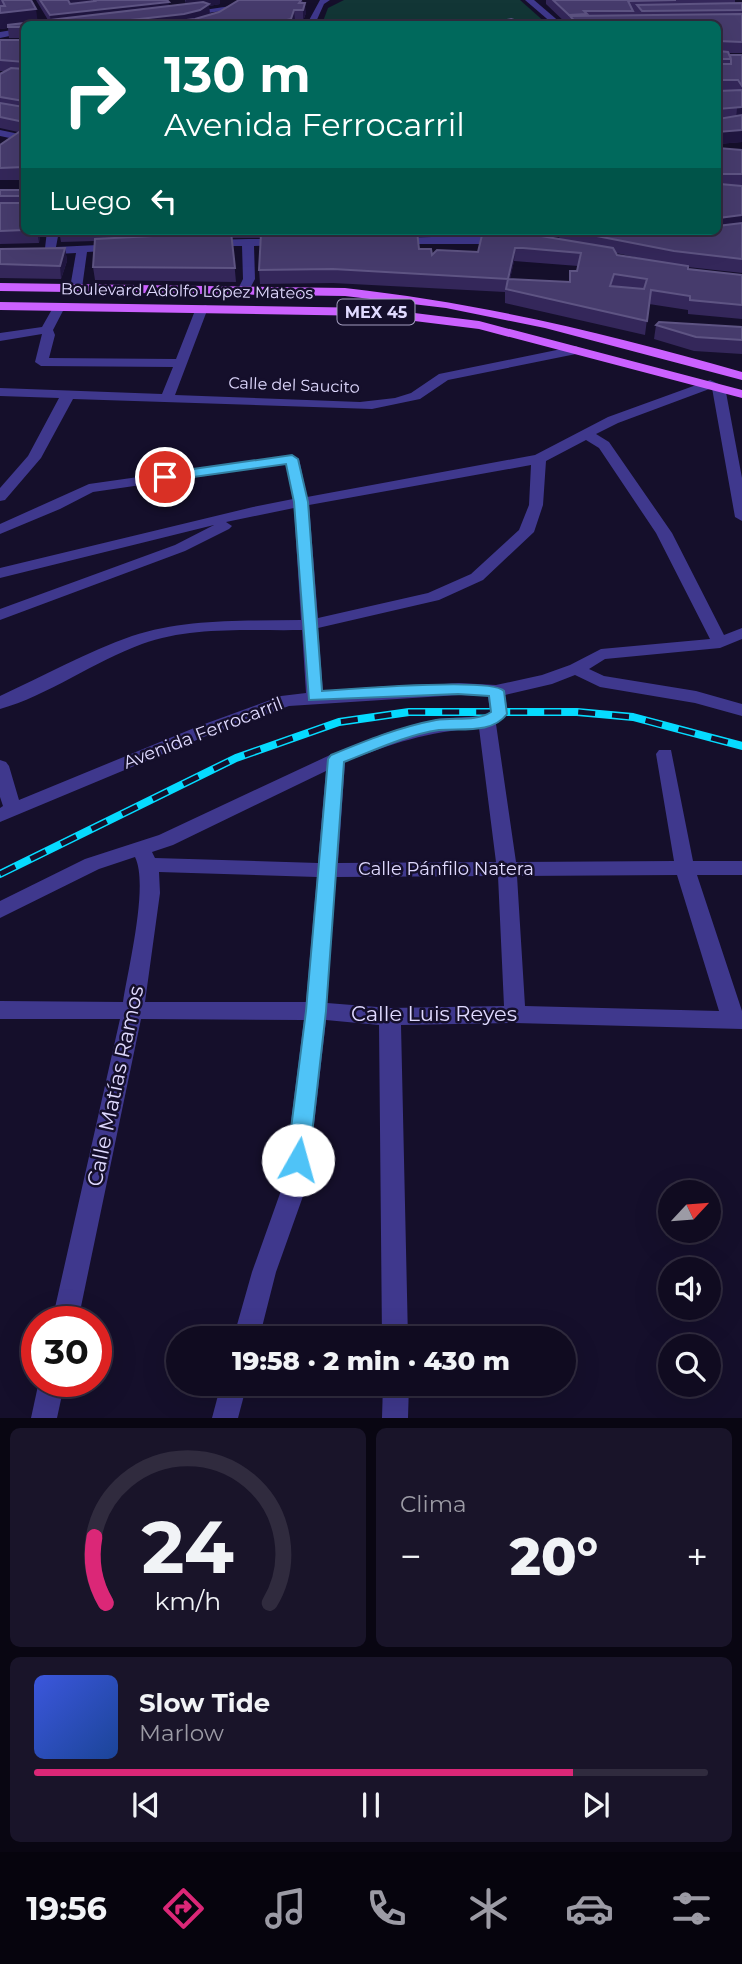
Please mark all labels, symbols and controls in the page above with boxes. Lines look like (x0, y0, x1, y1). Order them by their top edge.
text: 130 m (164, 45, 311, 104)
icon: right (49, 49, 140, 140)
text: Avenida Ferrocarril (164, 105, 465, 144)
icon: left (145, 182, 183, 220)
text: Luego (49, 185, 131, 217)
street label: Boulevard Adolfo López Mateos (61, 279, 314, 303)
road number: MEX 45 (338, 300, 414, 324)
street label: Calle del Saucito (228, 373, 360, 397)
pin (135, 447, 195, 507)
icon: arrive (146, 458, 184, 496)
street label: Avenida Ferrocarril (120, 692, 286, 774)
street label: Calle Pánfilo Natera (358, 858, 534, 880)
street label: Calle Matías Ramos (82, 983, 148, 1189)
street label: Calle Luis Reyes (351, 1001, 517, 1026)
position arrow (261, 1123, 335, 1197)
north arrow (658, 1180, 721, 1242)
map controls (658, 1180, 721, 1397)
button: sound (658, 1257, 721, 1320)
speed limit sign: 30 (21, 1306, 112, 1397)
button: search (658, 1334, 721, 1397)
text: 19:58 · 2 min · 430 m (232, 1345, 510, 1377)
text: Clima (400, 1490, 467, 1518)
text: 24 (142, 1504, 234, 1592)
text: 20° (510, 1525, 598, 1588)
text: − (400, 1533, 422, 1580)
text: + (686, 1533, 708, 1580)
text: km/h (155, 1586, 221, 1616)
text: Slow Tide (139, 1687, 270, 1719)
text: Marlow (139, 1719, 224, 1747)
icon: previous (127, 1786, 165, 1824)
icon: pause (352, 1786, 390, 1824)
icon: next (577, 1786, 615, 1824)
icon: directions (159, 1884, 208, 1933)
icon: music (261, 1884, 310, 1933)
icon: phone (362, 1884, 411, 1933)
icon: climate (464, 1884, 513, 1933)
icon: car (565, 1884, 614, 1933)
icon: filters (667, 1884, 716, 1933)
text: 19:56 (26, 1889, 107, 1928)

